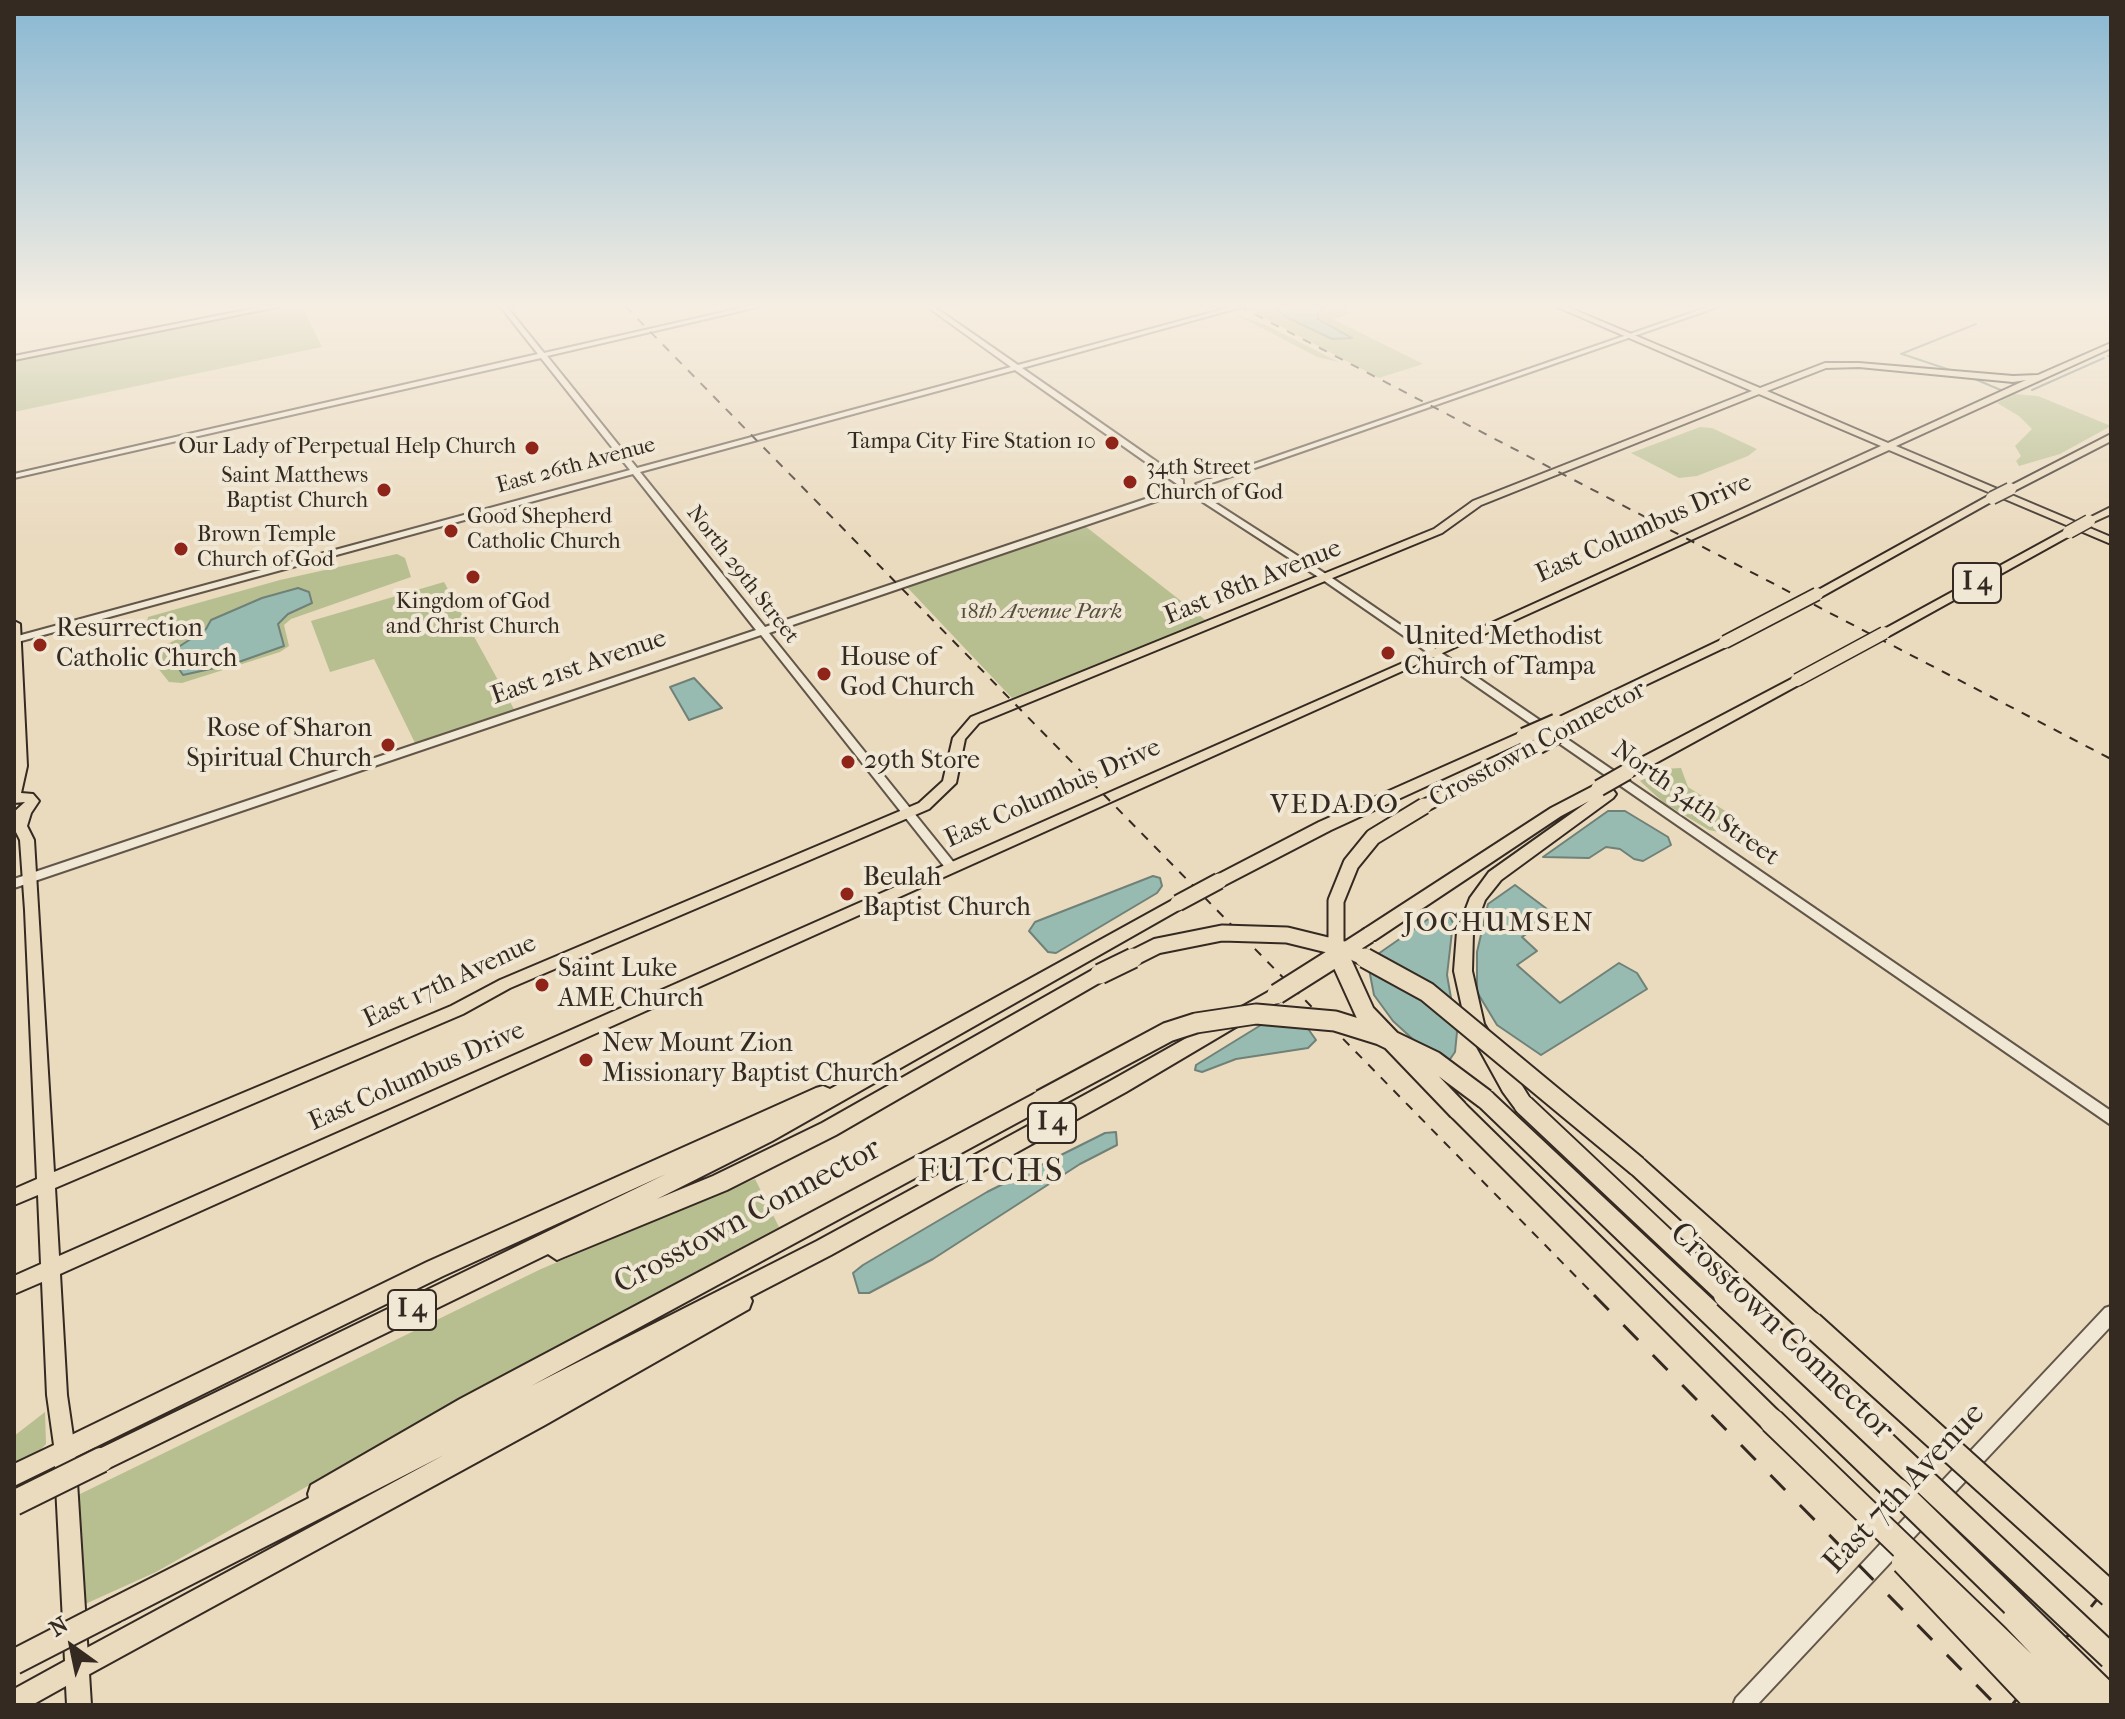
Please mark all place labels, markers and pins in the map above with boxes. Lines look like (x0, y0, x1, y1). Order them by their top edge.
place label: Tampa City Fire Station 10 (847, 430, 1096, 456)
marker: Tampa City Fire Station 10 (1103, 434, 1121, 452)
place label: Our Lady of Perpetual Help Church (179, 435, 516, 461)
marker: Our Lady of Perpetual Help Church (523, 439, 541, 457)
place label: 34th Street Church of God (1146, 456, 1283, 508)
place label: Saint Matthews Baptist Church (221, 464, 368, 516)
marker: 34th Street Church of God (1121, 473, 1139, 491)
marker: Saint Matthews Baptist Church (375, 481, 393, 499)
place label: Good Shepherd Catholic Church (467, 505, 620, 556)
marker: Good Shepherd Catholic Church (442, 522, 460, 540)
place label: Brown Temple Church of God (197, 523, 336, 574)
marker: Brown Temple Church of God (172, 540, 190, 558)
marker: Kingdom of God and Christ Church (464, 568, 482, 586)
place label: Kingdom of God and Christ Church (386, 590, 560, 642)
place label: Resurrection Catholic Church (56, 614, 237, 676)
place label: United Methodist Church of Tampa (1404, 622, 1603, 684)
marker: Resurrection Catholic Church (31, 636, 49, 654)
place label: House of God Church (840, 643, 975, 704)
marker: United Methodist Church of Tampa (1379, 644, 1397, 662)
marker: House of God Church (815, 665, 833, 683)
place label: Rose of Sharon Spiritual Church (186, 714, 372, 776)
marker: Rose of Sharon Spiritual Church (379, 736, 397, 754)
place label: 29th Store (864, 746, 980, 778)
marker: 29th Store (839, 753, 857, 771)
place label: Beulah Baptist Church (863, 863, 1031, 924)
marker: Beulah Baptist Church (838, 885, 856, 903)
place label: Saint Luke AME Church (558, 954, 703, 1016)
marker: Saint Luke AME Church (533, 976, 551, 994)
place label: New Mount Zion Missionary Baptist Church (602, 1029, 899, 1090)
marker: New Mount Zion Missionary Baptist Church (577, 1051, 595, 1069)

